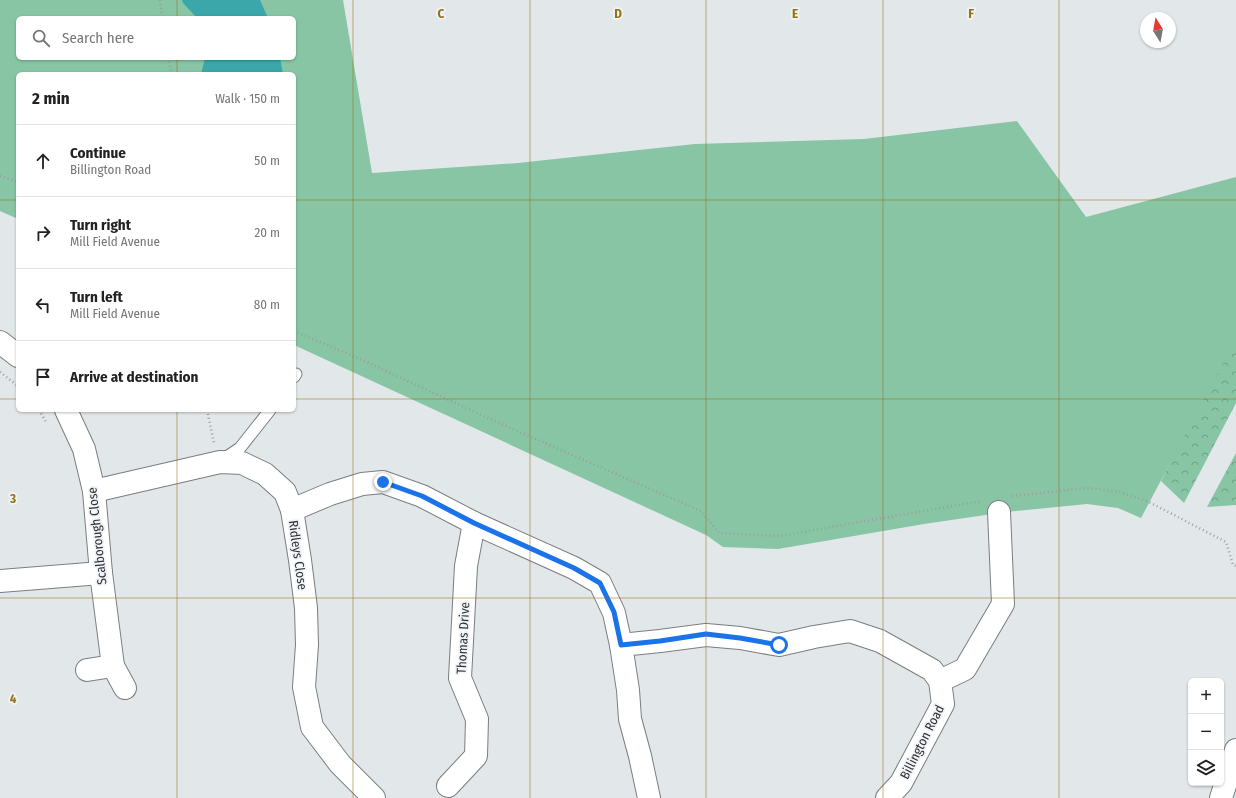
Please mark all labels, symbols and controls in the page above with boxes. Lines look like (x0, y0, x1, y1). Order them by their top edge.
text: C (438, 6, 445, 21)
text: D (614, 6, 622, 21)
text: E (792, 6, 798, 21)
text: F (968, 6, 974, 21)
north arrow (1140, 12, 1176, 48)
search box (16, 16, 296, 60)
icon: search (30, 27, 52, 49)
text: Search here (62, 29, 134, 47)
text: 2 min (32, 88, 70, 109)
text: Walk · 150 m (215, 91, 280, 106)
text: Continue (70, 144, 126, 162)
icon: ahead (32, 150, 54, 172)
text: 50 m (254, 153, 280, 168)
text: Billington Road (70, 162, 151, 177)
text: Turn right (70, 216, 131, 234)
icon: right (32, 222, 54, 244)
text: 20 m (254, 225, 280, 240)
text: Mill Field Avenue (70, 234, 160, 249)
text: Turn left (70, 288, 123, 306)
icon: left (32, 294, 54, 316)
text: 80 m (254, 297, 280, 312)
text: Mill Field Avenue (70, 306, 160, 321)
icon: arrive (32, 366, 54, 388)
text: Arrive at destination (70, 368, 198, 386)
route end (374, 473, 392, 491)
street label: Scalborough Close (84, 487, 110, 585)
text: 3 (9, 491, 16, 506)
street label: Ridleys Close (286, 519, 310, 591)
street label: Thomas Drive (454, 602, 472, 674)
route start (770, 636, 788, 654)
map controls (1188, 678, 1224, 786)
button: + (1188, 678, 1224, 714)
text: 4 (10, 691, 17, 706)
street label: Billington Road (897, 702, 947, 782)
button: − (1188, 714, 1224, 750)
button: layers (1188, 750, 1224, 786)

